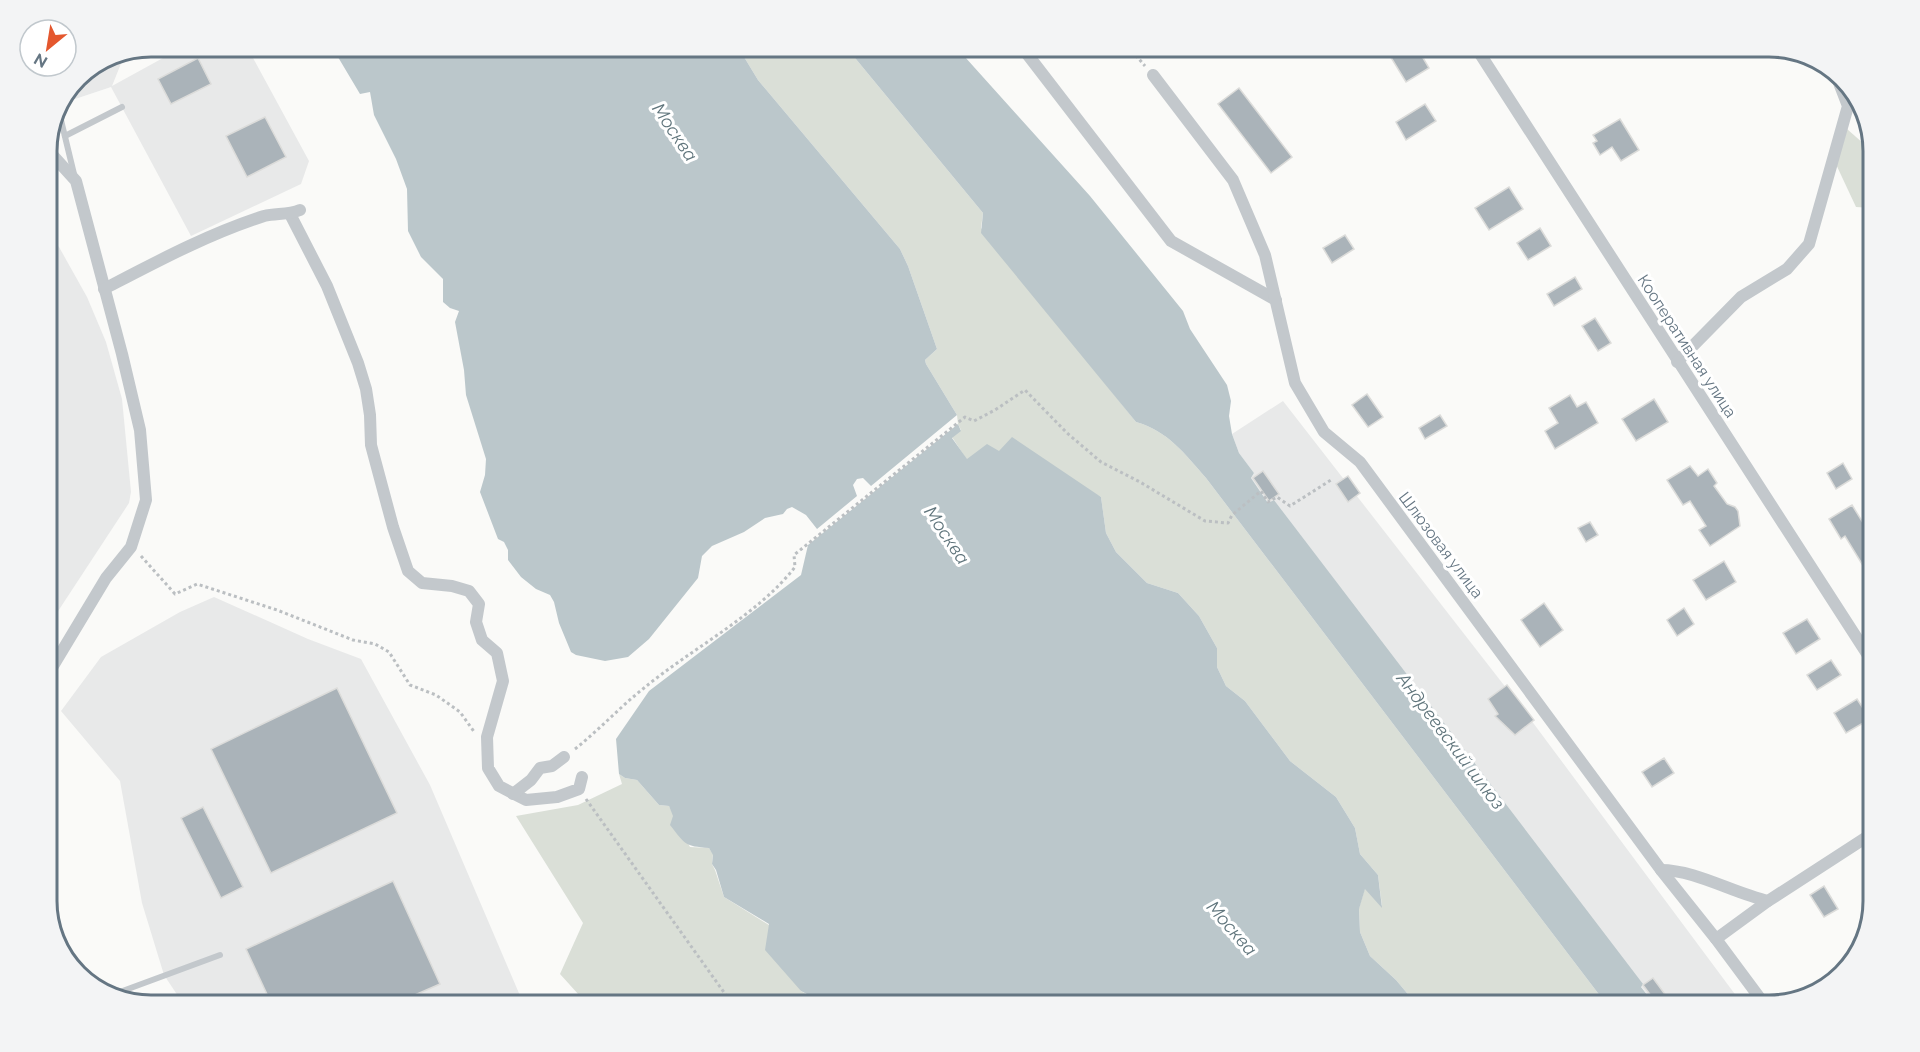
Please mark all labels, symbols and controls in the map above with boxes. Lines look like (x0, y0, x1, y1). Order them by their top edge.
north arrow (18, 18, 78, 78)
text: N (31, 49, 51, 72)
water label: Москва (648, 99, 702, 165)
street label: Кооперативная улица (1634, 271, 1740, 421)
street label: Шлюзовая улица (1395, 488, 1487, 602)
water label: Москва (920, 502, 974, 568)
water label: Андреевский шлюз (1392, 668, 1509, 813)
water label: Москва (1203, 897, 1261, 960)

